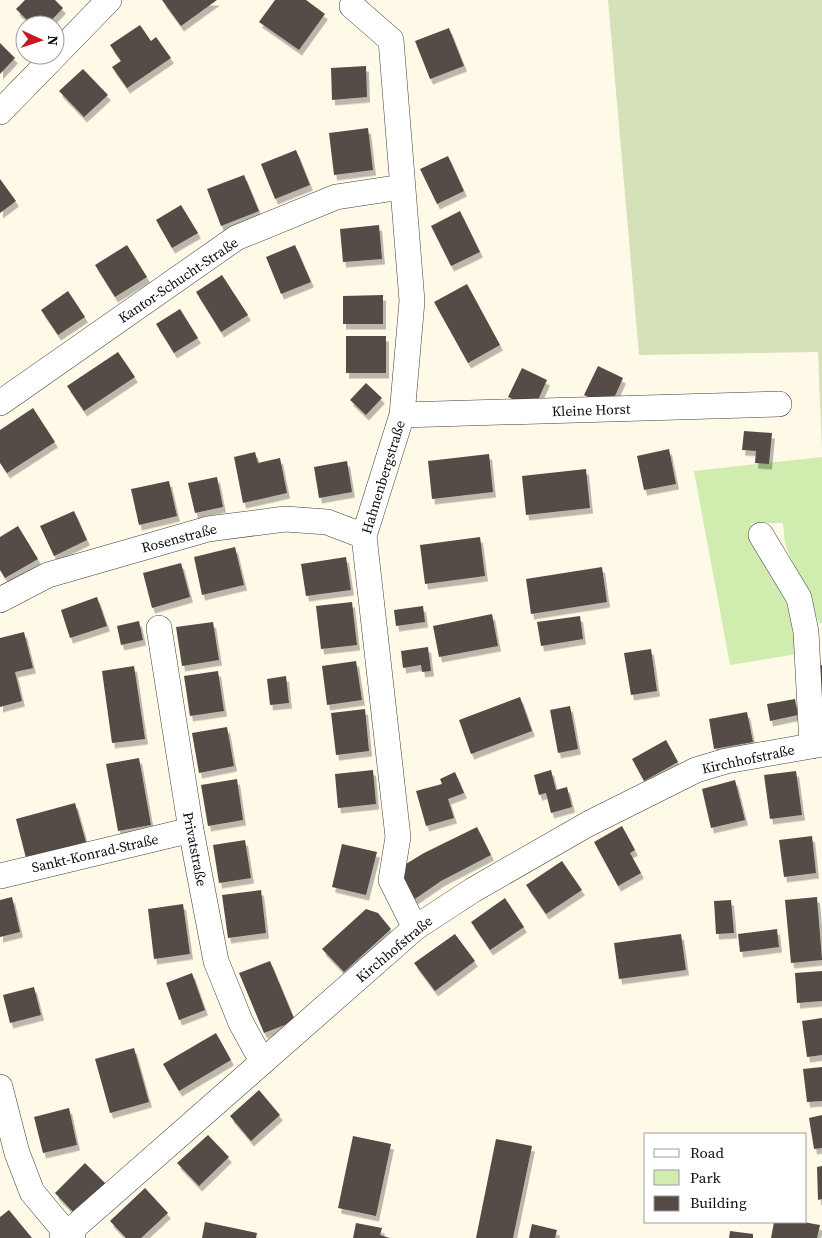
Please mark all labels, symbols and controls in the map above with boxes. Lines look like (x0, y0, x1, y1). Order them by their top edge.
north arrow (15, 15, 65, 65)
text: N (43, 35, 63, 46)
street label: Kantor-Schucht-Straße (114, 232, 242, 328)
street label: Kleine Horst (551, 399, 631, 421)
street label: Hahnenbergstraße (356, 418, 410, 536)
street label: Rosenstraße (139, 518, 219, 558)
street label: Kirchhofstraße (700, 739, 796, 779)
street label: Privatstraße (178, 810, 212, 888)
street label: Sankt-Konrad-Straße (30, 829, 160, 877)
street label: Kirchhofstraße (351, 911, 437, 987)
legend (644, 1133, 807, 1223)
text: Road (690, 1142, 724, 1163)
text: Park (690, 1167, 722, 1188)
text: Building (690, 1192, 747, 1213)

